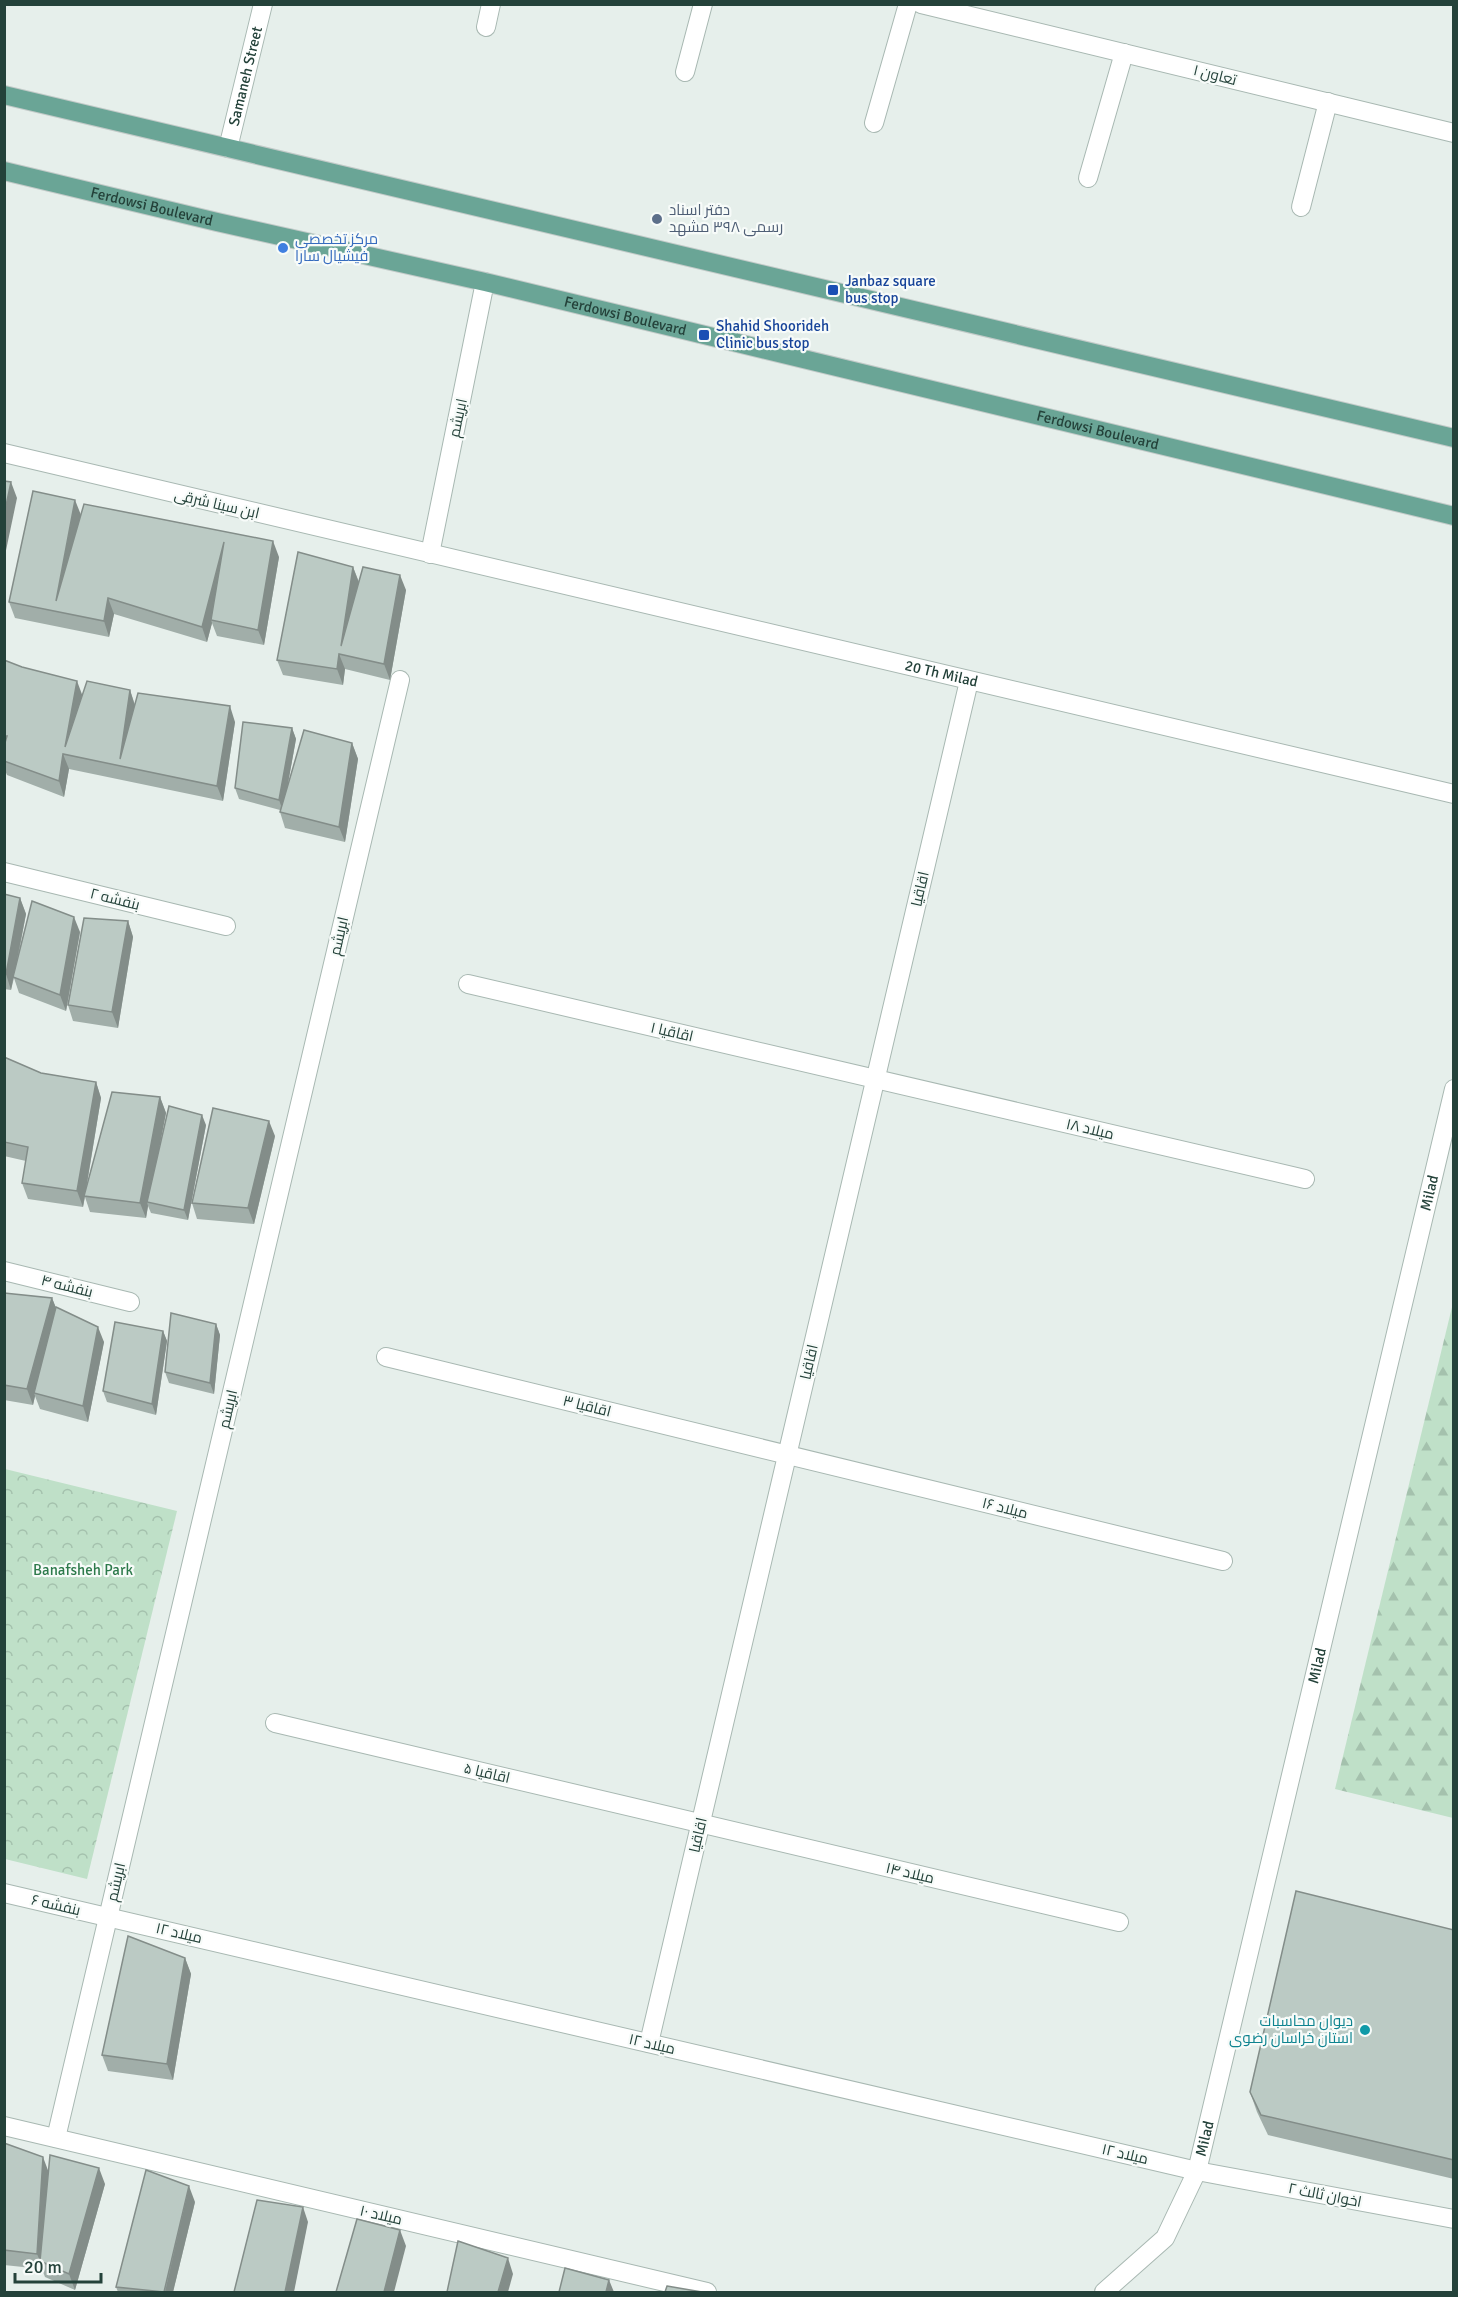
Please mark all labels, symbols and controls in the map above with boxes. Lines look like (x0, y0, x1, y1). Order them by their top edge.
street label: Samaneh Street (225, 24, 266, 128)
street label: تعاون ۱ (1191, 61, 1239, 90)
street label: Ferdowsi Boulevard (89, 183, 215, 230)
place label: دفتر اسناد رسمی ۳۹۸ مشهد (669, 201, 783, 237)
marker: دفتر اسناد رسمی ۳۹۸ مشهد (650, 212, 664, 226)
place label: مرکز تخصصی فیشیال سارا (295, 230, 378, 265)
marker: مرکز تخصصی فیشیال سارا (276, 241, 290, 255)
place label: Janbaz square bus stop (845, 272, 936, 307)
marker: Janbaz square bus stop (826, 283, 840, 297)
street label: Ferdowsi Boulevard (562, 292, 688, 339)
place label: Shahid Shoorideh Clinic bus stop (716, 317, 829, 352)
marker: Shahid Shoorideh Clinic bus stop (697, 328, 711, 342)
street label: ابریشم (445, 397, 472, 439)
street label: Ferdowsi Boulevard (1035, 407, 1161, 453)
street label: ابن سینا شرقی (172, 485, 261, 524)
street label: 20 Th Milad (903, 656, 980, 691)
street label: اقاقیا (907, 870, 933, 908)
street label: بنفشه ۲ (88, 884, 142, 914)
street label: ابریشم (326, 915, 353, 957)
street label: اقاقیا ۱ (649, 1018, 695, 1046)
street label: میلاد ۱۸ (1064, 1115, 1116, 1143)
street label: Milad (1416, 1173, 1442, 1213)
street label: بنفشه ۴ (39, 1271, 95, 1301)
street label: اقاقیا (796, 1343, 822, 1381)
street label: ابریشم (215, 1388, 242, 1430)
street label: اقاقیا ۳ (561, 1391, 613, 1421)
street label: میلاد ۱۶ (980, 1494, 1030, 1522)
park label: Banafsheh Park (33, 1561, 133, 1579)
street label: Milad (1304, 1646, 1330, 1685)
street label: اقاقیا ۵ (462, 1759, 512, 1787)
street label: اقاقیا (685, 1816, 711, 1854)
street label: میلاد ۱۴ (884, 1859, 936, 1887)
street label: ابریشم (103, 1861, 130, 1903)
street label: بنفشه ۶ (30, 1891, 82, 1919)
street label: میلاد ۱۲ (154, 1919, 204, 1947)
place label: دیوان محاسبات استان خراسان رضوی (1229, 2012, 1353, 2048)
marker: دیوان محاسبات استان خراسان رضوی (1358, 2023, 1372, 2037)
street label: میلاد ۱۲ (627, 2030, 677, 2058)
street label: Milad (1192, 2119, 1218, 2158)
street label: میلاد ۱۲ (1100, 2140, 1150, 2168)
street label: اخوان ثالث ۲ (1287, 2179, 1363, 2212)
street label: میلاد ۱۰ (358, 2201, 404, 2229)
scale bar (15, 2246, 100, 2284)
text: 20 m (24, 2256, 62, 2278)

